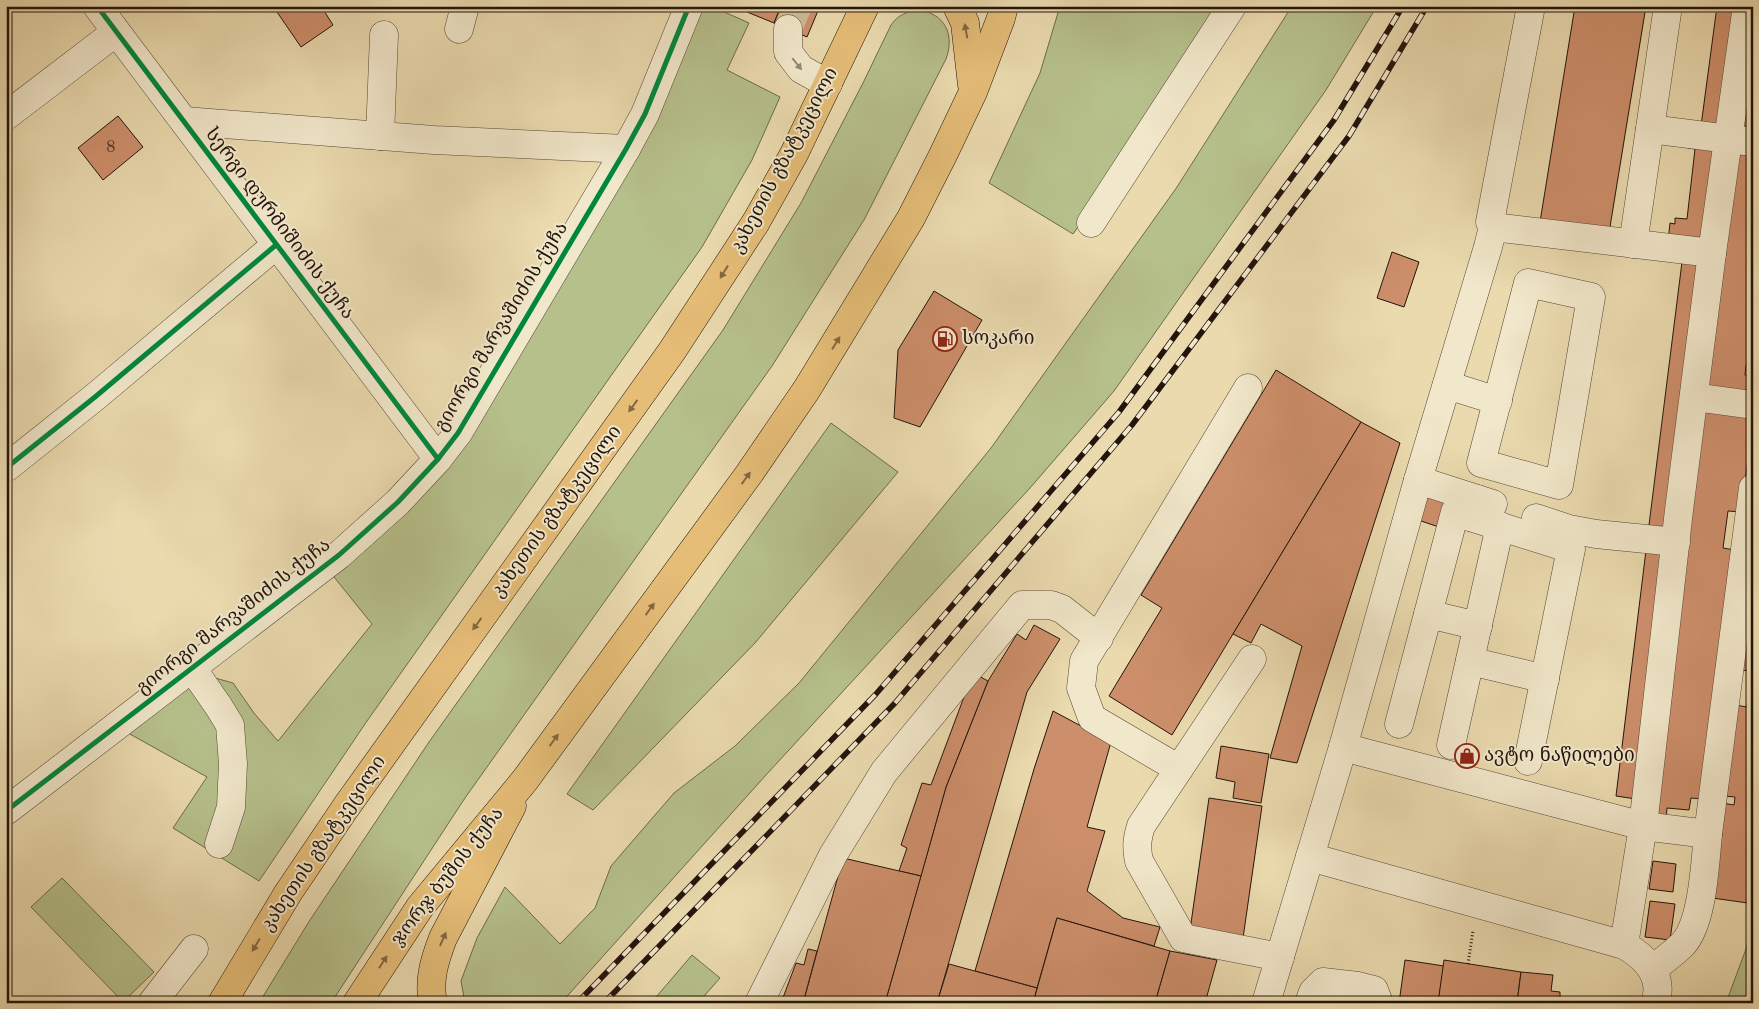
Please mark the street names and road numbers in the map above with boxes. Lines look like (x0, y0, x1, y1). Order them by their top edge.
street label: კახეთის გზატკეცილი (727, 65, 842, 257)
street label: სერგი დურმიშიძის ქუჩა (201, 124, 358, 323)
street label: გიორგი შარვაშიძის ქუჩა (431, 219, 572, 435)
street label: კახეთის გზატკეცილი (488, 422, 626, 601)
street label: გიორგი შარვაშიძის ქუჩა (133, 535, 334, 698)
street label: კახეთის გზატკეცილი (257, 752, 390, 935)
street label: ჯორჯ ბუშის ქუჩა (388, 804, 508, 950)

